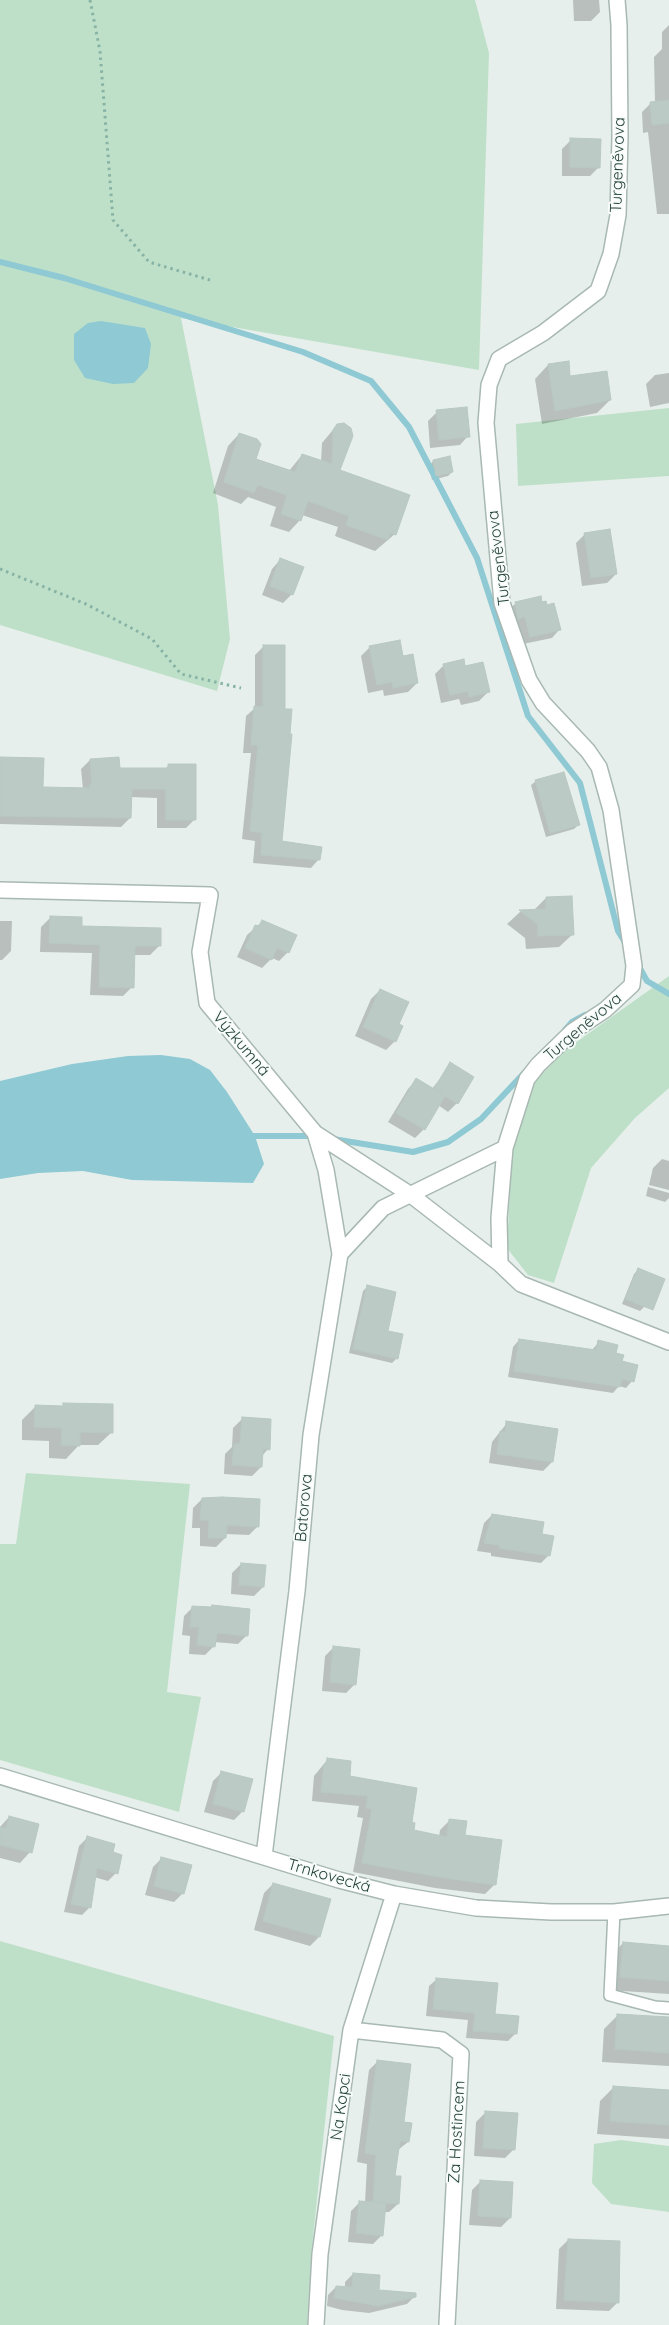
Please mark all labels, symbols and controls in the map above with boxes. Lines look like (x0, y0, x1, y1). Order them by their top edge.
street label: Turgeněvova (607, 117, 629, 213)
street label: Turgeněvova (484, 509, 514, 607)
street label: Turgeněvova (540, 989, 626, 1065)
street label: Výzkumná (208, 1008, 274, 1080)
street label: Batorova (291, 1473, 317, 1543)
street label: Trnkovecká (285, 1855, 373, 1897)
street label: Na Kopci (327, 2072, 355, 2142)
street label: Za Hostincem (445, 2080, 469, 2184)

